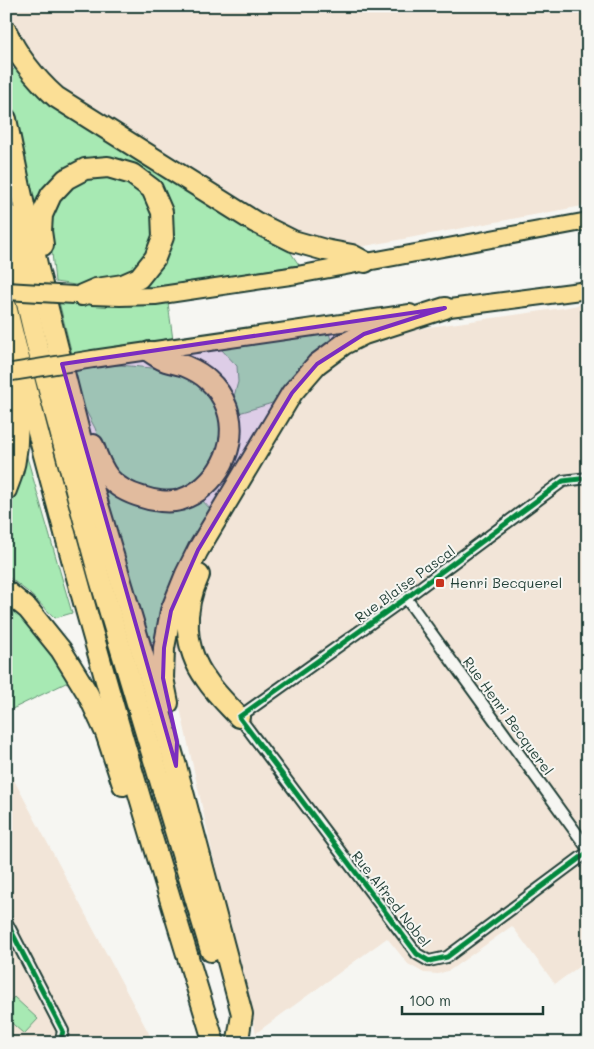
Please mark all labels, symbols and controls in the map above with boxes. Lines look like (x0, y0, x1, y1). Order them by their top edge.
street label: Rue Blaise Pascal (351, 541, 459, 626)
place label: Henri Becquerel (450, 573, 562, 592)
marker: Henri Becquerel (434, 577, 446, 589)
street label: Rue Henri Becquerel (459, 653, 558, 779)
street label: Rue Alfred Nobel (348, 847, 435, 951)
scale bar (402, 984, 543, 1016)
text: 100 m (409, 990, 451, 1010)

